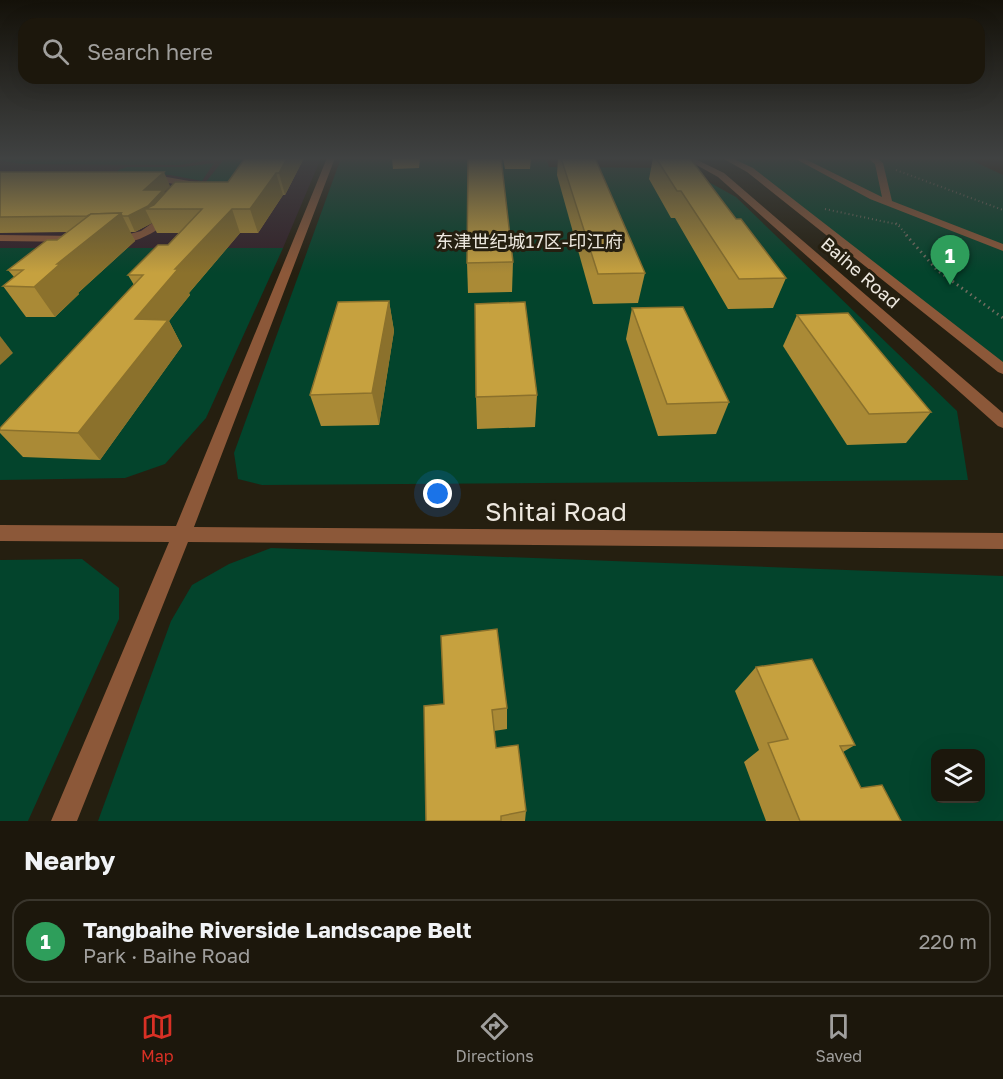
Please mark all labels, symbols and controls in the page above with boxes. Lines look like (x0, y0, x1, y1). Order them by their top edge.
search box (18, 18, 985, 84)
icon: search (39, 35, 72, 68)
text: Search here (87, 38, 213, 65)
district label: 东津世纪城17区-印江府 (435, 230, 623, 252)
street label: Baihe Road (817, 232, 905, 312)
pin: 1 (930, 236, 970, 285)
your location (423, 479, 452, 508)
street label: Shitai Road (485, 496, 627, 527)
map controls (931, 749, 985, 803)
button: layers (931, 749, 985, 803)
text: Nearby (24, 845, 115, 876)
text: Tangbaihe Riverside Landscape Belt (83, 916, 472, 943)
text: 1 (40, 929, 51, 953)
text: 220 m (919, 929, 977, 953)
text: Park · Baihe Road (83, 943, 250, 967)
tab: Map (141, 1010, 174, 1066)
tab: Directions (456, 1010, 534, 1066)
tab: Saved (815, 1010, 862, 1066)

